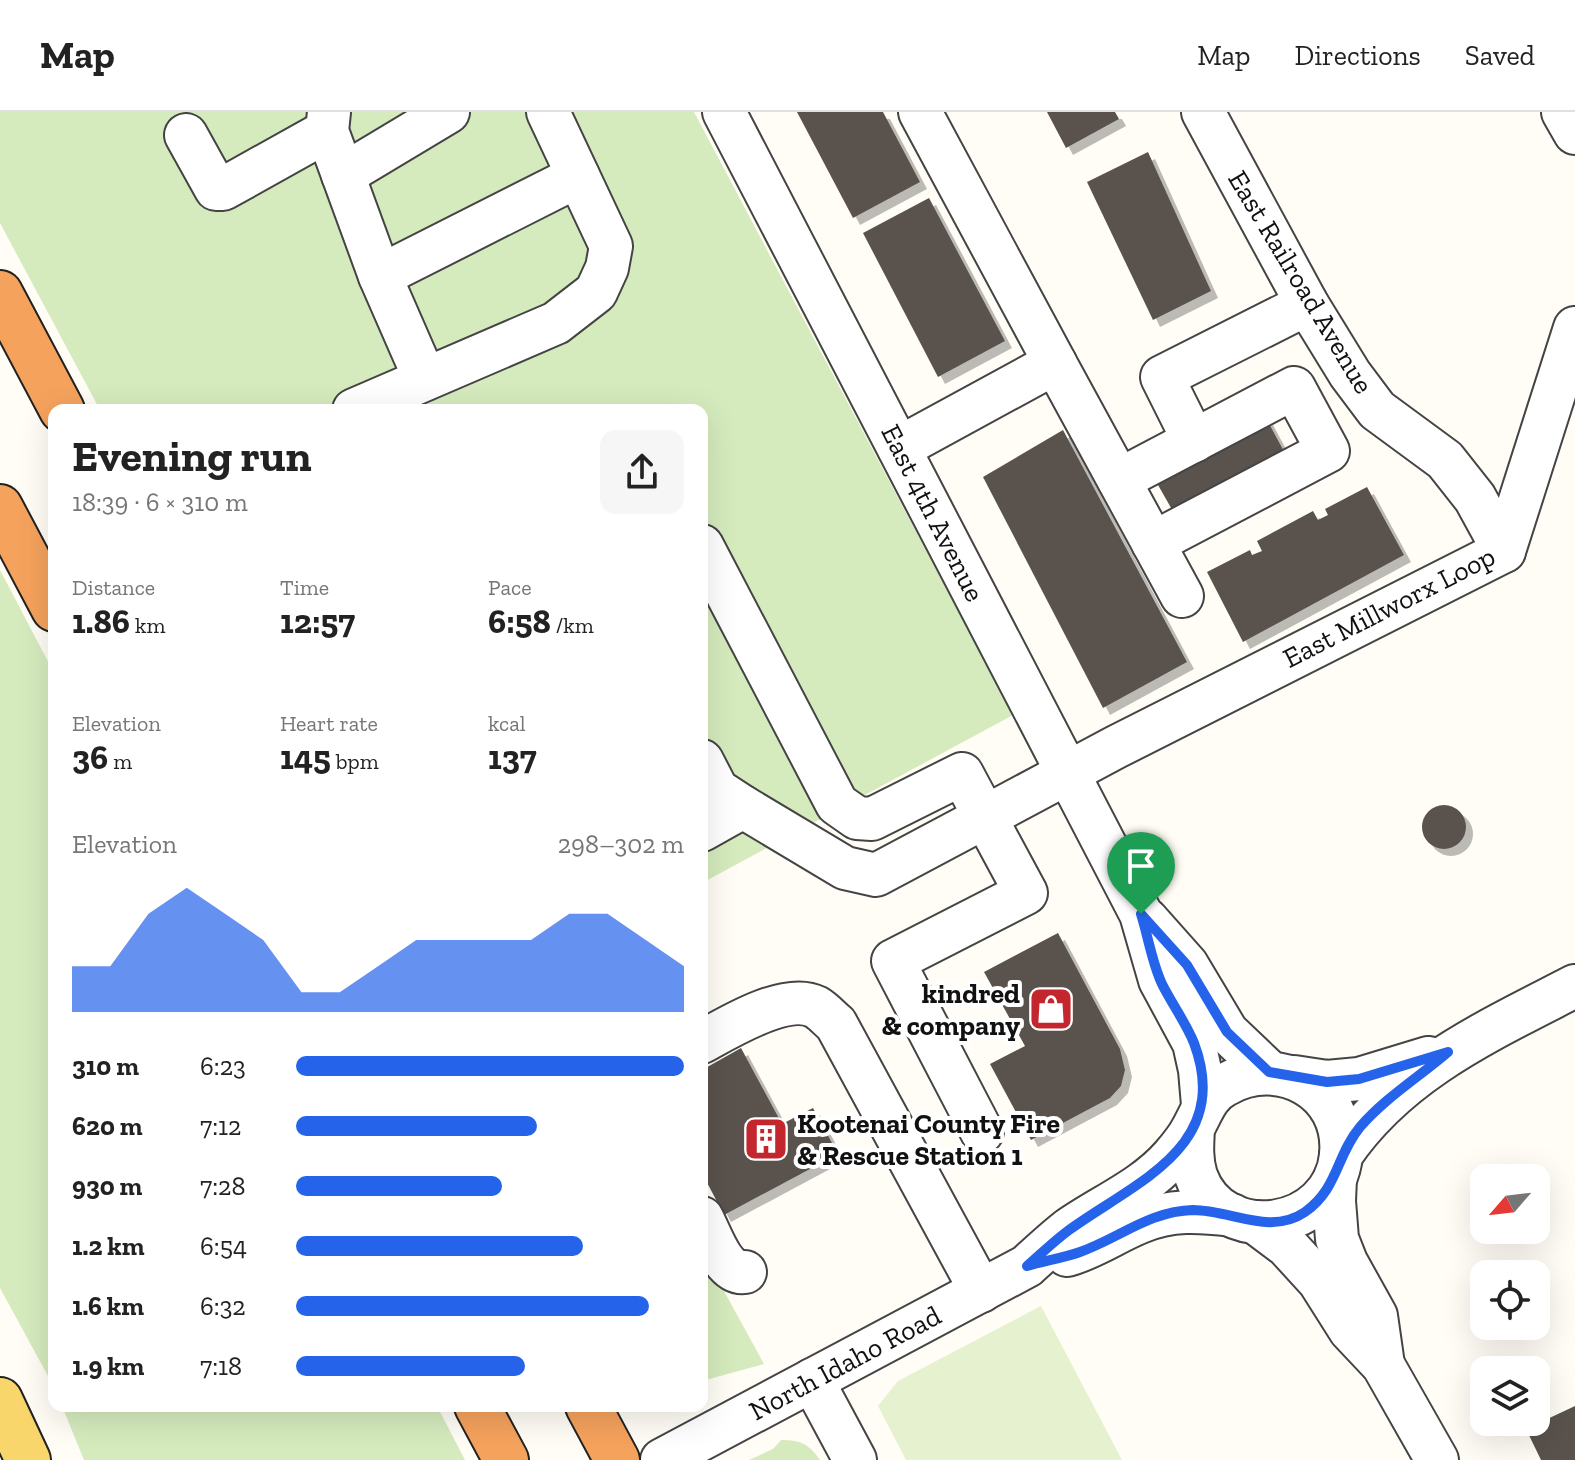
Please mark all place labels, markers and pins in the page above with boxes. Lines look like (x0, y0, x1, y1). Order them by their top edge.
pin (1107, 832, 1175, 914)
place label: kindred & company (882, 977, 1020, 1042)
shop icon: kindred & company (1027, 985, 1075, 1033)
place label: Kootenai County Fire & Rescue Station 1 (797, 1107, 1060, 1172)
building icon: Kootenai County Fire & Rescue Station 1 (742, 1115, 790, 1163)

